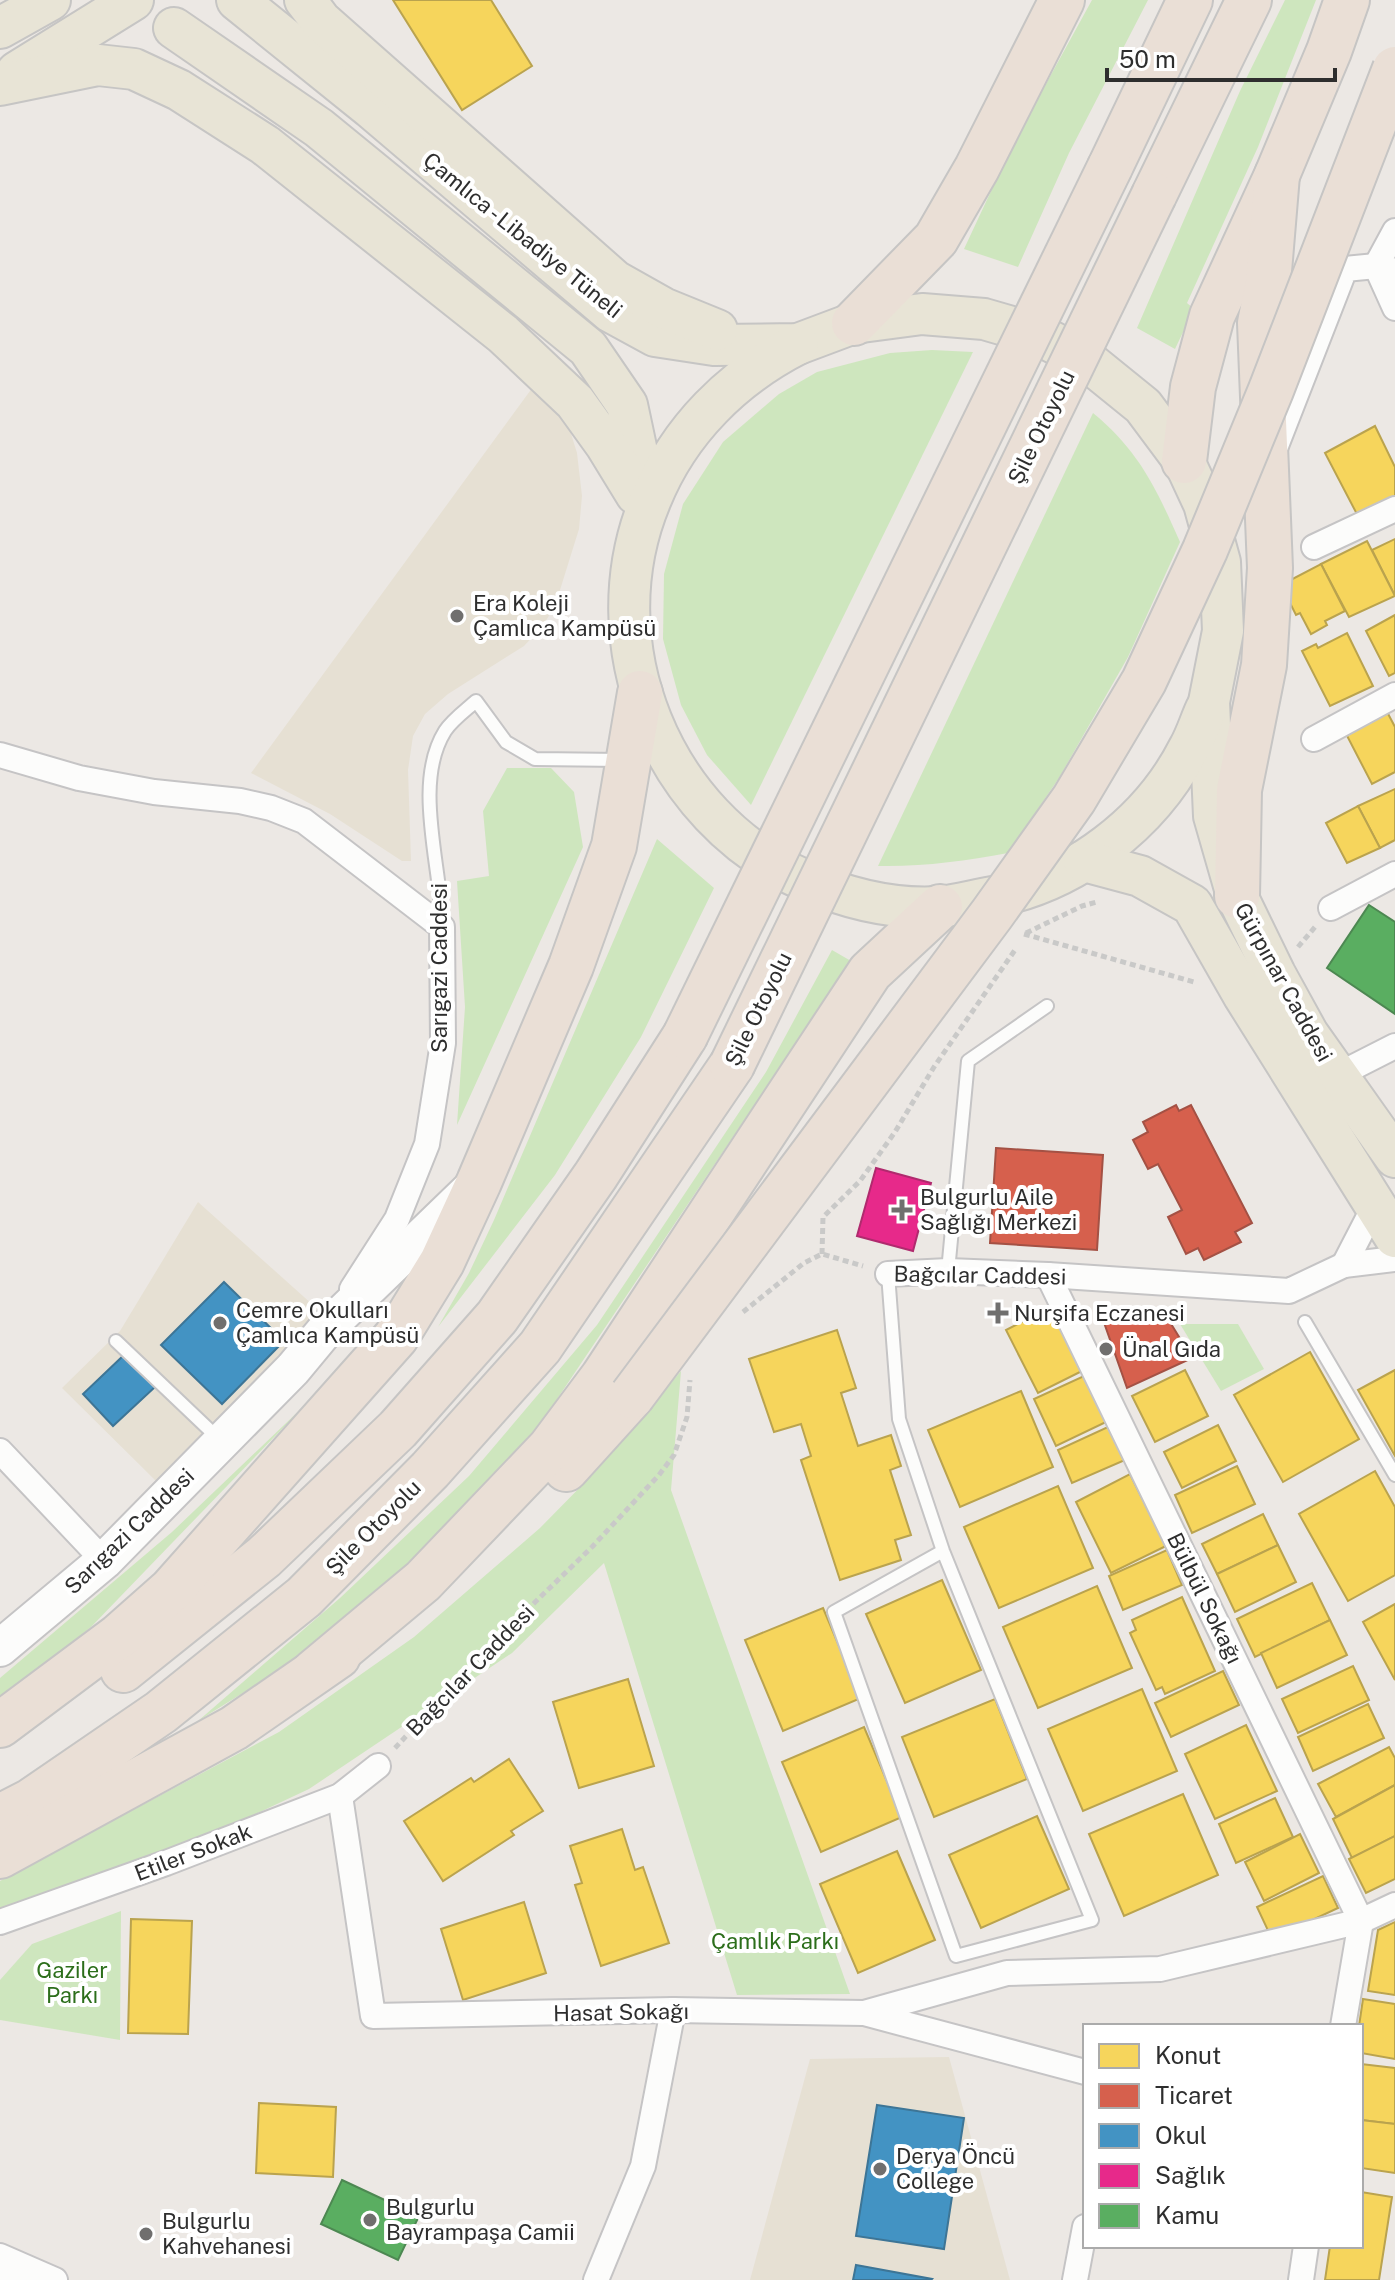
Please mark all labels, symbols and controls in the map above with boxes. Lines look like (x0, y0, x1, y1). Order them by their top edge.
scale bar (1107, 32, 1335, 82)
text: 50 m (1119, 45, 1176, 73)
street label: Çamlıca - Libadiye Tüneli (418, 147, 628, 323)
street label: Şile Otoyolu (1002, 366, 1080, 488)
place label: Era Koleji Çamlıca Kampüsü (473, 590, 656, 641)
marker: Era Koleji Çamlıca Kampüsü (448, 607, 466, 625)
street label: Sarıgazi Caddesi (426, 883, 452, 1053)
street label: Gürpınar Caddesi (1230, 898, 1338, 1066)
street label: Şile Otoyolu (719, 948, 797, 1070)
place label: Bulgurlu Aile Sağlığı Merkezi (920, 1184, 1077, 1235)
marker: Bulgurlu Aile Sağlığı Merkezi (891, 1199, 913, 1221)
street label: Bağcılar Caddesi (893, 1260, 1067, 1290)
place label: Cemre Okulları Çamlıca Kampüsü (236, 1297, 419, 1348)
place label: Nurşifa Eczanesi (1014, 1300, 1185, 1326)
marker: Nurşifa Eczanesi (989, 1304, 1007, 1322)
marker: Cemre Okulları Çamlıca Kampüsü (211, 1314, 229, 1332)
place label: Ünal Gıda (1122, 1335, 1221, 1362)
marker: Ünal Gıda (1097, 1340, 1115, 1358)
street label: Sarıgazi Caddesi (59, 1463, 199, 1599)
street label: Şile Otoyolu (320, 1474, 426, 1580)
street label: Bülbül Sokağı (1162, 1528, 1248, 1668)
street label: Bağcılar Caddesi (401, 1599, 539, 1741)
street label: Etiler Sokak (131, 1818, 255, 1886)
park label: Çamlık Parkı (711, 1928, 839, 1954)
park label: Gaziler Parkı (36, 1957, 108, 2008)
street label: Hasat Sokağı (553, 1998, 689, 2026)
legend (1083, 2024, 1363, 2248)
text: Konut (1155, 2041, 1221, 2069)
text: Ticaret (1155, 2081, 1233, 2109)
text: Okul (1155, 2121, 1207, 2149)
place label: Derya Öncü College (896, 2142, 1015, 2194)
marker: Derya Öncü College (871, 2160, 889, 2178)
text: Sağlık (1155, 2161, 1226, 2189)
place label: Bulgurlu Bayrampaşa Camii (386, 2194, 575, 2245)
text: Kamu (1155, 2201, 1219, 2229)
place label: Bulgurlu Kahvehanesi (162, 2208, 291, 2259)
marker: Bulgurlu Bayrampaşa Camii (361, 2211, 379, 2229)
marker: Bulgurlu Kahvehanesi (137, 2225, 155, 2243)

